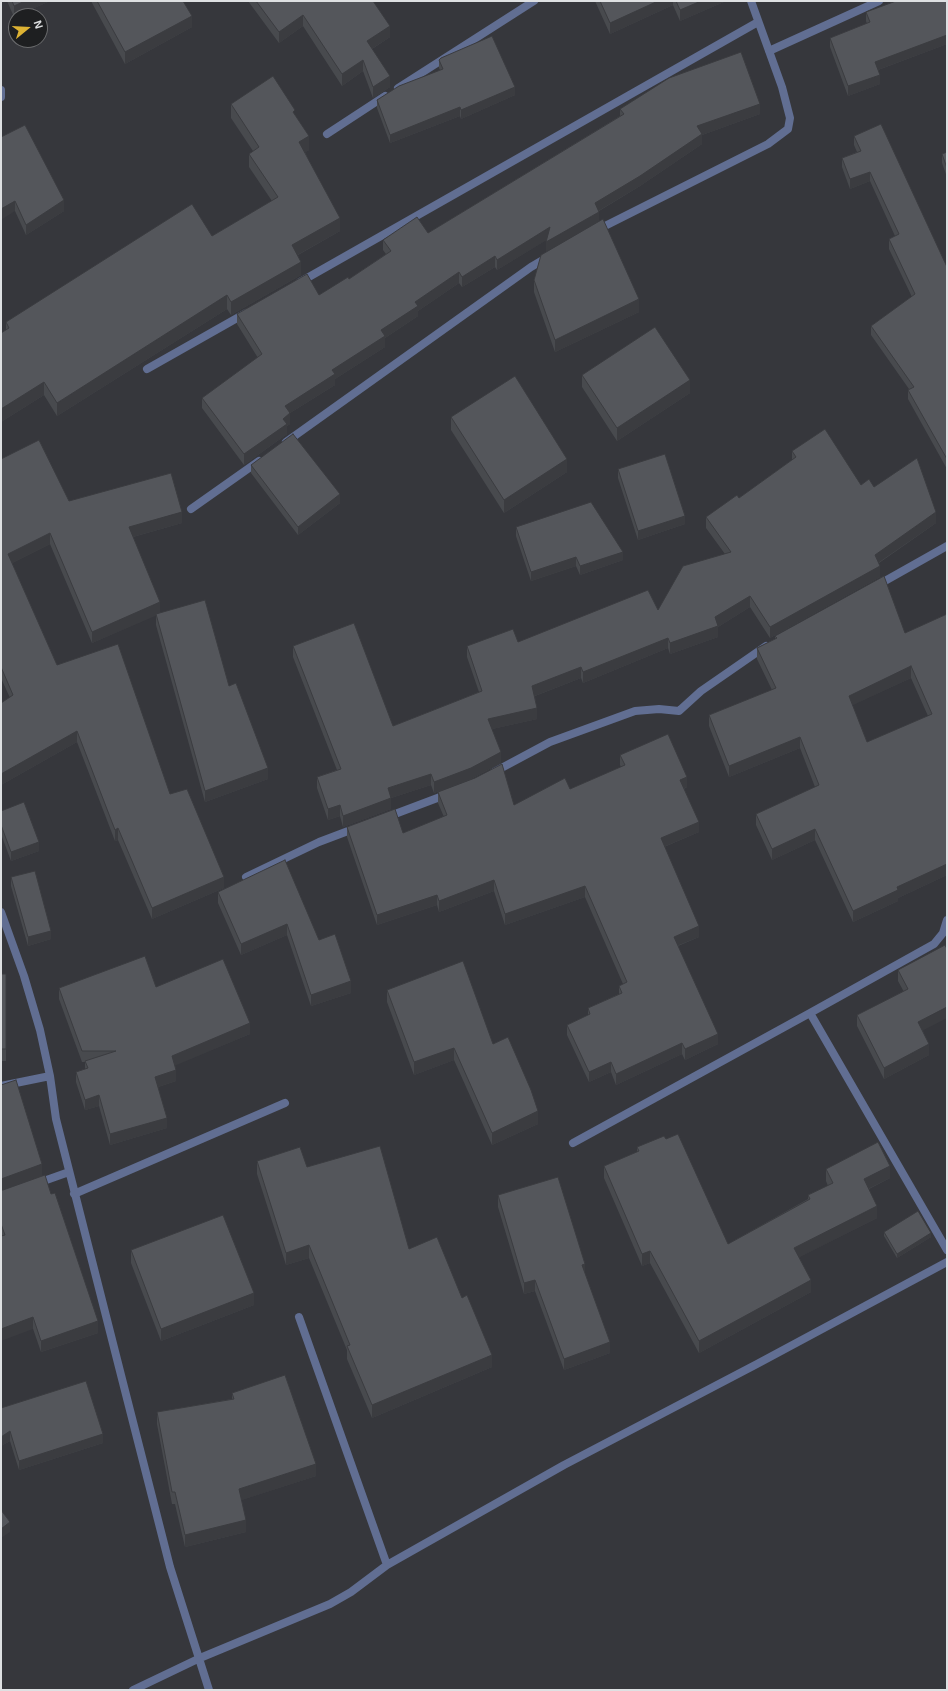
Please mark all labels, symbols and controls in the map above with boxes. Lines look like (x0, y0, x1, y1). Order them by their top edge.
north arrow (8, 8, 48, 48)
text: N (32, 19, 45, 30)

